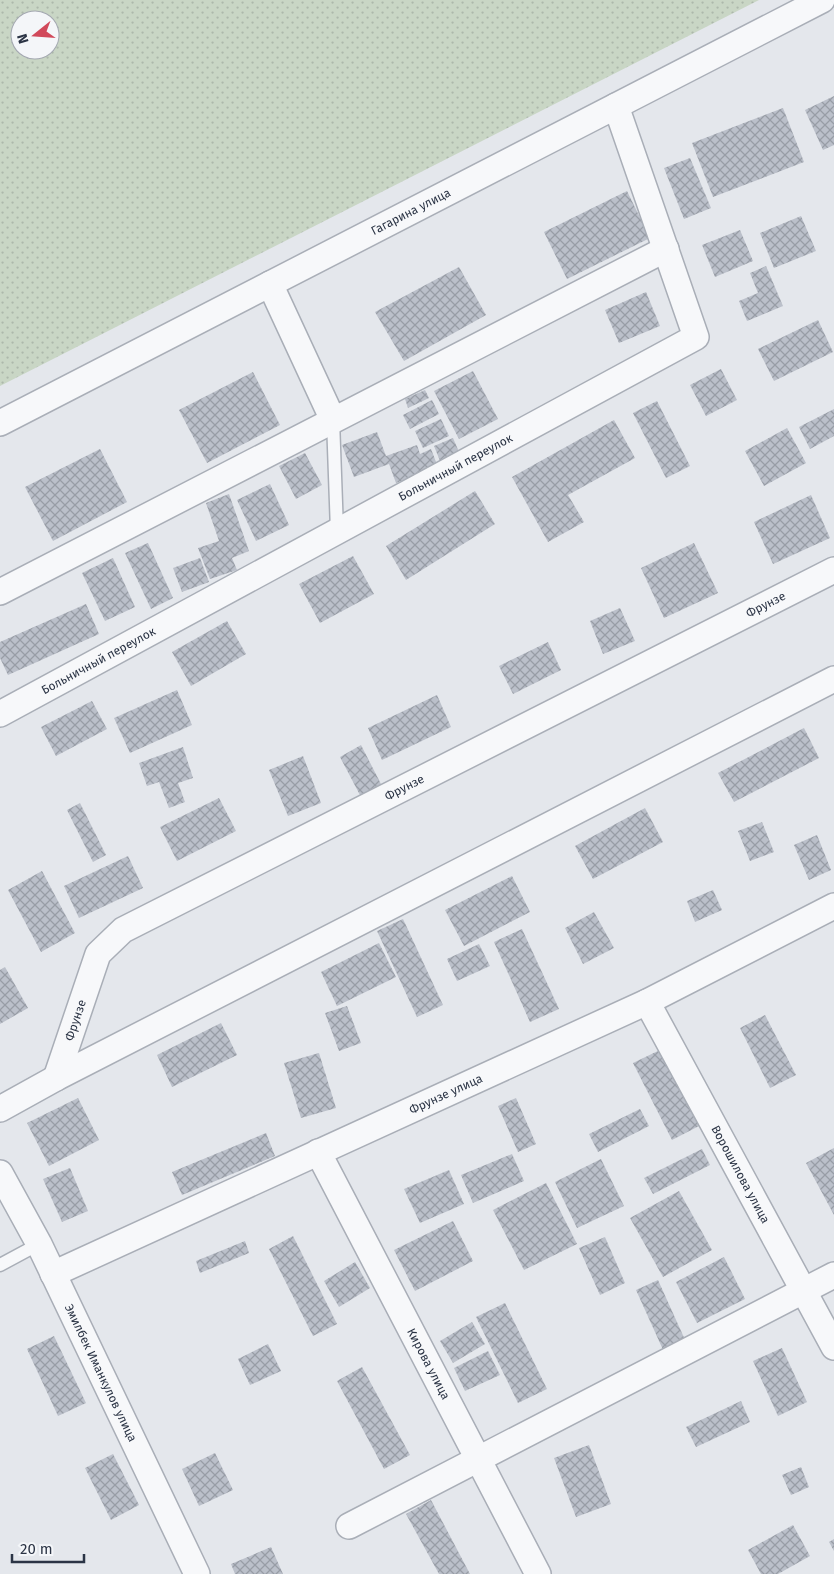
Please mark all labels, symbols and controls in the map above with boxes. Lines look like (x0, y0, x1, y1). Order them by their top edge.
north arrow (10, 10, 60, 60)
text: N (14, 32, 33, 46)
street label: Гагарина улица (369, 185, 453, 238)
street label: Больничный переулок (396, 430, 516, 504)
street label: Фрунзе (744, 589, 788, 620)
street label: Больничный переулок (39, 624, 159, 697)
street label: Фрунзе (382, 772, 427, 803)
street label: Фрунзе (62, 998, 89, 1043)
street label: Фрунзе улица (407, 1071, 485, 1117)
street label: Ворошилова улица (708, 1123, 773, 1226)
street label: Эмилбек Иманкулов улица (62, 1302, 140, 1444)
street label: Кирова улица (404, 1326, 453, 1402)
scale bar (12, 1532, 85, 1564)
text: 20 m (20, 1540, 53, 1558)

